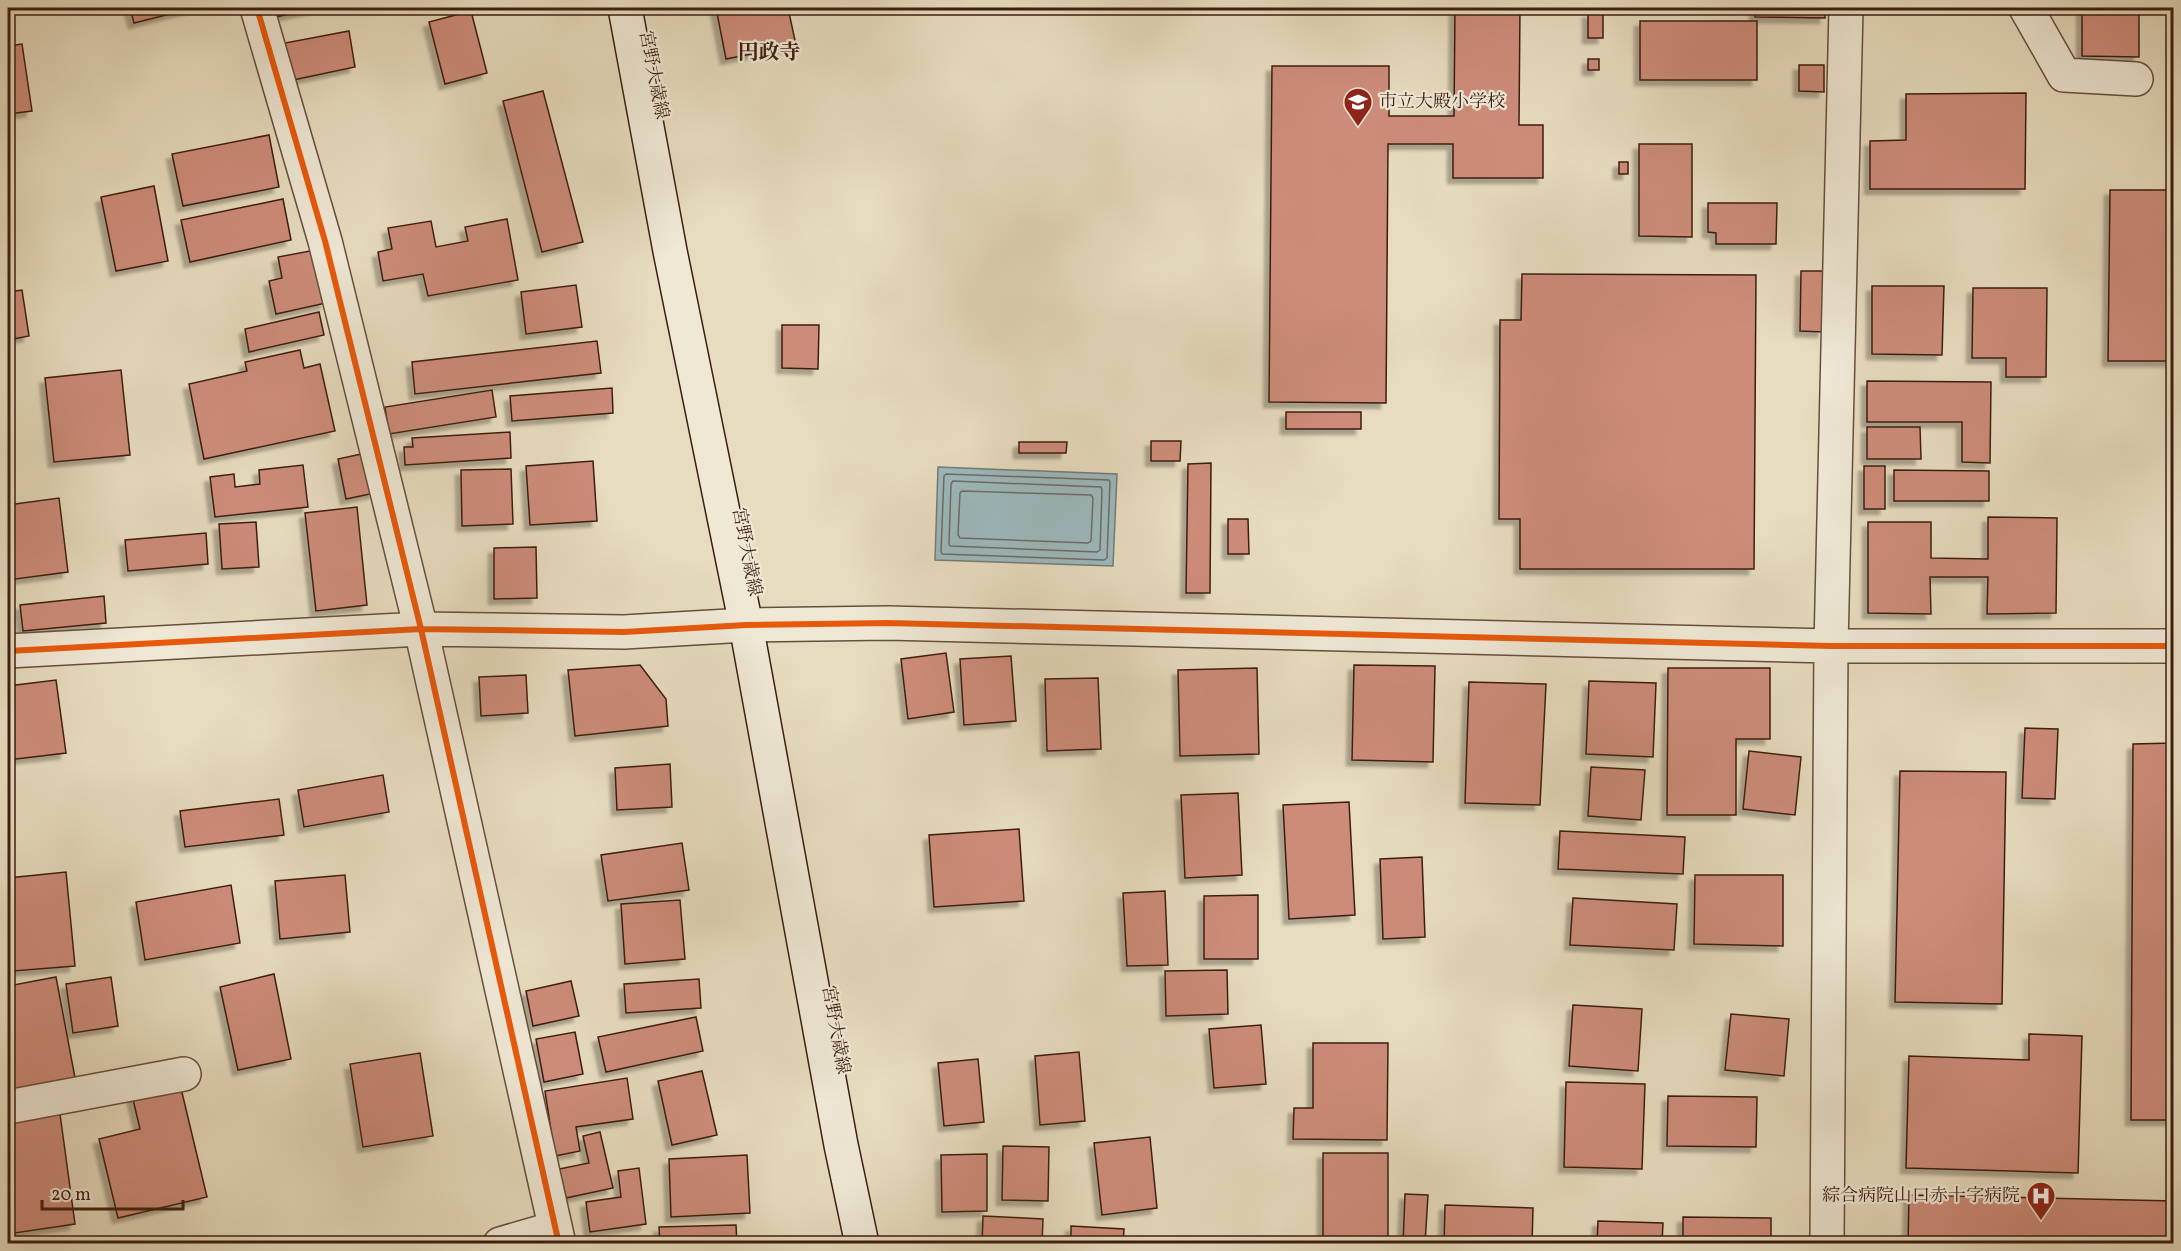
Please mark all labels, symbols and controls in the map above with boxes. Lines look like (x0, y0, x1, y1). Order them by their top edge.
street label: 宮野大歳線 (632, 28, 674, 122)
district label: 円政寺 (738, 39, 801, 68)
school or university icon: 市立大殿小学校 (1342, 86, 1374, 128)
place label: 市立大殿小学校 (1379, 90, 1505, 115)
street label: 宮野大歳線 (725, 505, 767, 599)
street label: 宮野大歳線 (815, 984, 855, 1076)
scale bar (42, 1173, 183, 1211)
hospital icon: 綜合病院山口赤十字病院 (2025, 1180, 2057, 1222)
text: 20 m (51, 1183, 91, 1208)
place label: 綜合病院山口赤十字病院 (1822, 1184, 2020, 1209)

